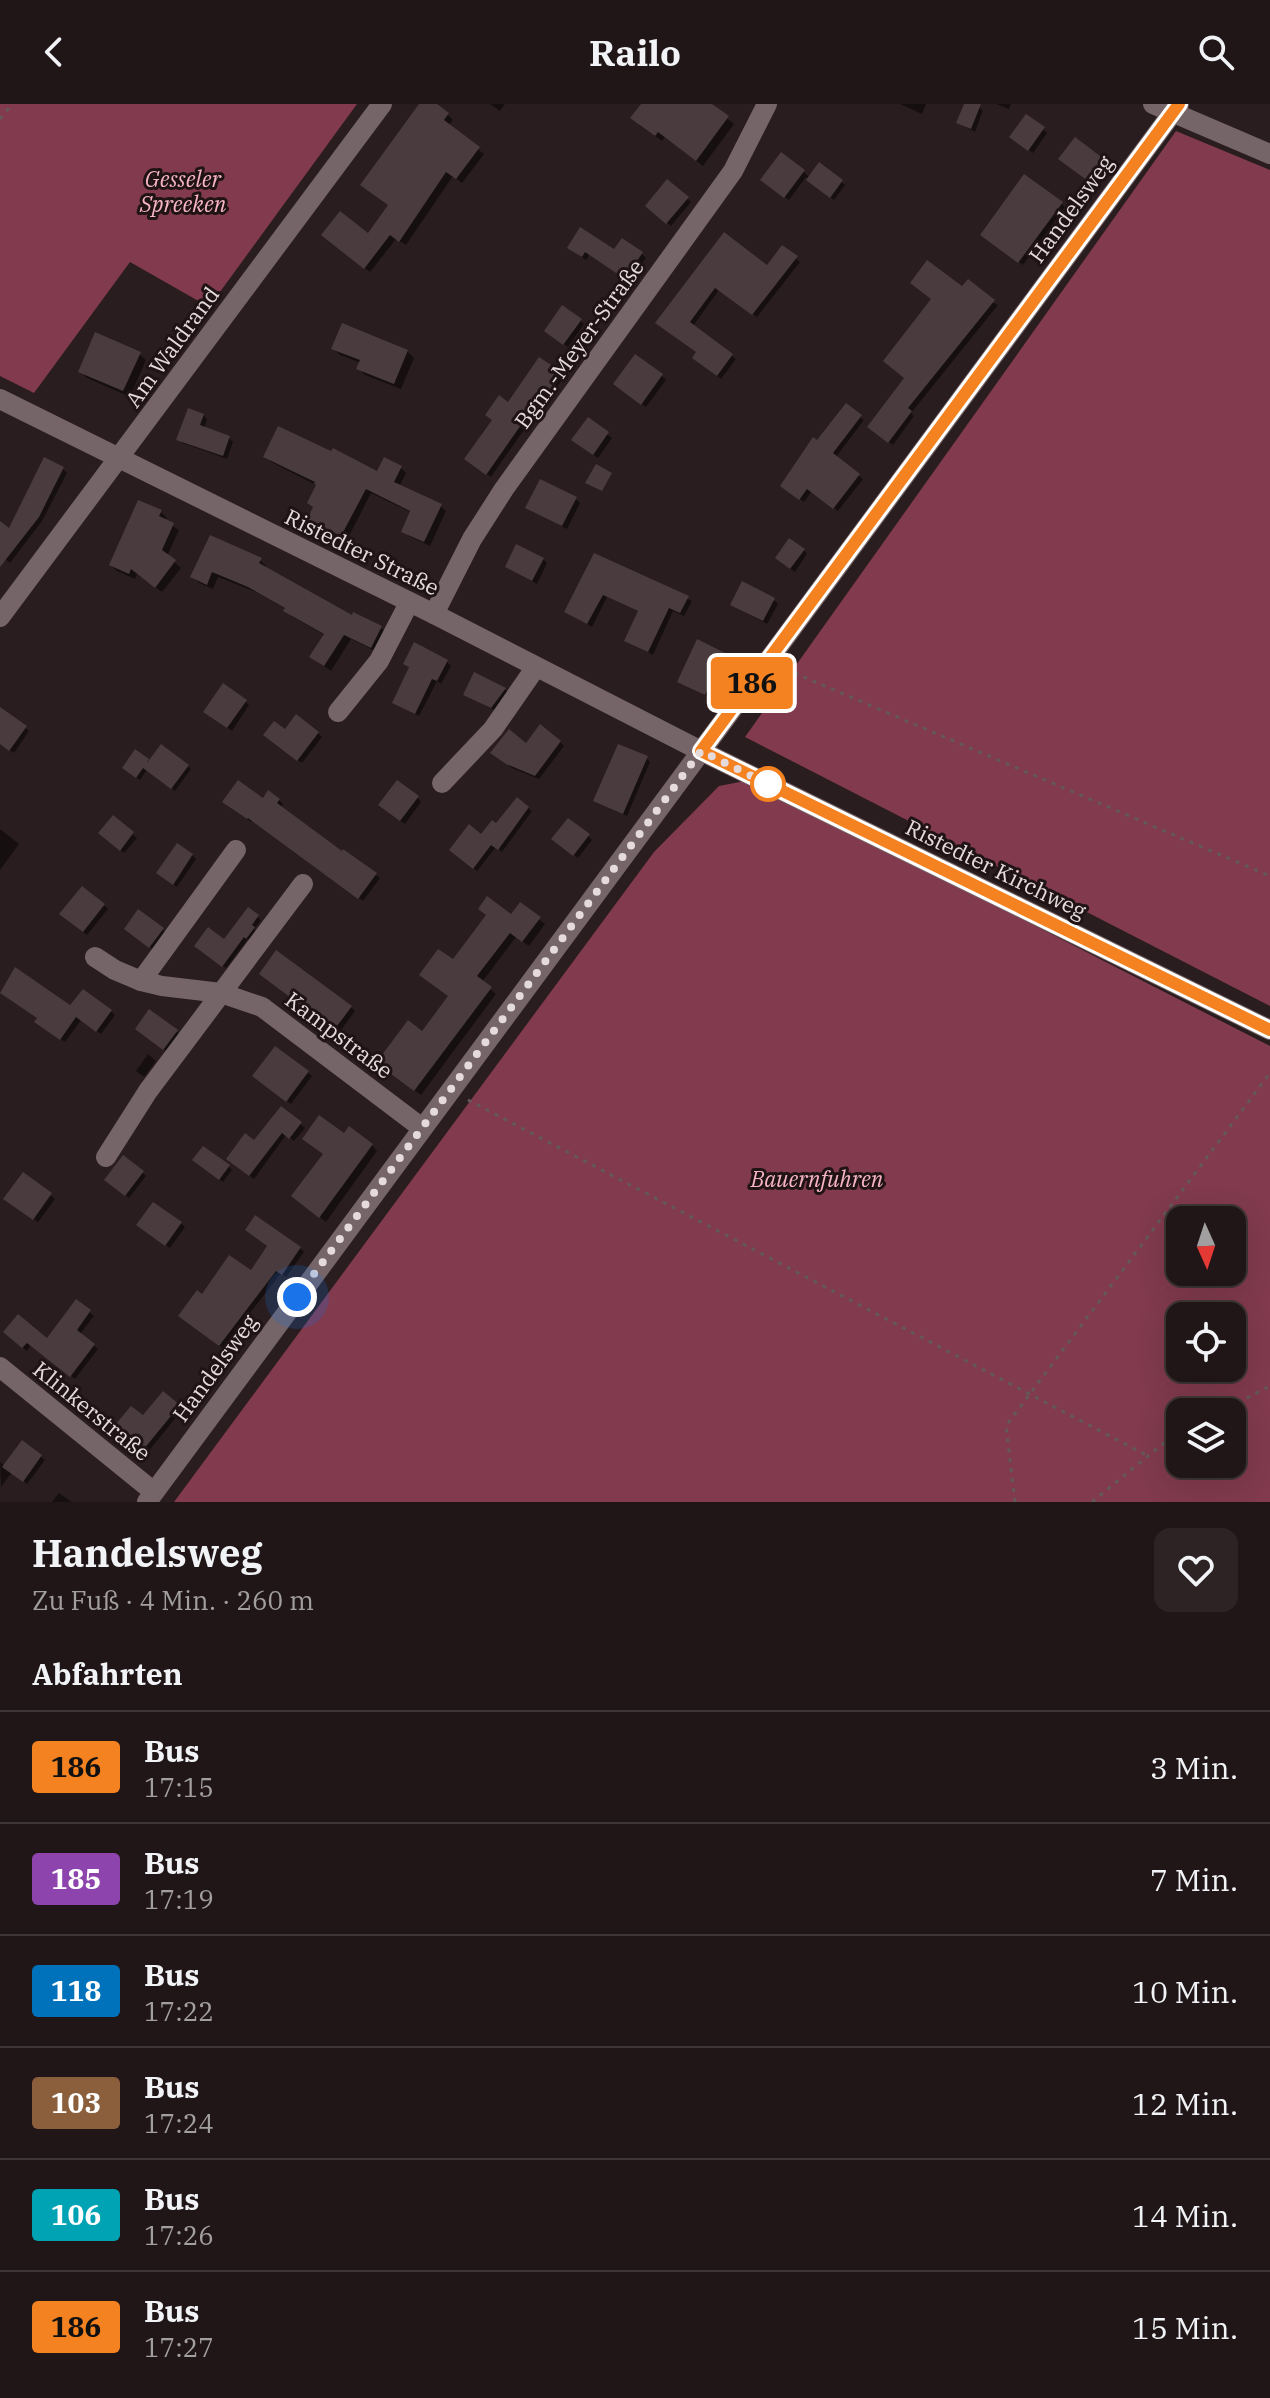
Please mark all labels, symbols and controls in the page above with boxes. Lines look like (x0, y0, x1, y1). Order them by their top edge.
text: Railo (589, 29, 681, 76)
icon: back (32, 30, 76, 74)
icon: search (1194, 30, 1238, 74)
street label: Handelsweg (1022, 149, 1120, 268)
park label: Gesseler Spreeken (139, 164, 227, 218)
street label: Bgm.-Meyer-Straße (507, 253, 650, 434)
street label: Am Waldrand (118, 281, 225, 413)
street label: Ristedter Straße (280, 502, 444, 601)
line badge: 186 (706, 657, 798, 709)
text: 186 (727, 664, 777, 701)
unlabelled marker (751, 767, 785, 801)
street label: Ristedter Kirchweg (901, 812, 1091, 925)
street label: Kampstraße (280, 985, 399, 1085)
park label: Bauernfuhren (750, 1164, 884, 1193)
north arrow (1166, 1206, 1246, 1286)
map controls (1166, 1206, 1246, 1478)
your location (277, 1277, 317, 1317)
button: locate (1166, 1302, 1246, 1382)
street label: Handelsweg (166, 1308, 264, 1427)
street label: Klinkerstraße (28, 1354, 157, 1467)
button: layers (1166, 1398, 1246, 1478)
text: Handelsweg (32, 1528, 262, 1577)
button: heart (1154, 1528, 1238, 1612)
text: Zu Fuß · 4 Min. · 260 m (32, 1583, 314, 1617)
text: Abfahrten (32, 1654, 183, 1693)
text: Bus (144, 1731, 199, 1770)
text: 186 (51, 1748, 101, 1785)
text: 3 Min. (1150, 1748, 1238, 1787)
text: 17:15 (144, 1770, 214, 1804)
text: Bus (144, 1843, 199, 1882)
text: 185 (51, 1860, 101, 1897)
text: 7 Min. (1150, 1860, 1238, 1899)
text: 17:19 (144, 1882, 214, 1916)
text: Bus (144, 1955, 199, 1994)
text: 118 (51, 1972, 101, 2009)
text: 10 Min. (1132, 1972, 1238, 2011)
text: 17:22 (144, 1994, 214, 2028)
text: Bus (144, 2067, 199, 2106)
text: 103 (51, 2084, 101, 2121)
text: 12 Min. (1132, 2084, 1238, 2123)
text: 17:24 (144, 2106, 214, 2140)
text: Bus (144, 2179, 199, 2218)
text: 106 (51, 2196, 101, 2233)
text: 14 Min. (1132, 2196, 1238, 2235)
text: 17:26 (144, 2218, 214, 2252)
text: Bus (144, 2291, 199, 2330)
text: 186 (51, 2308, 101, 2345)
text: 15 Min. (1132, 2308, 1238, 2347)
text: 17:27 (144, 2330, 214, 2364)

